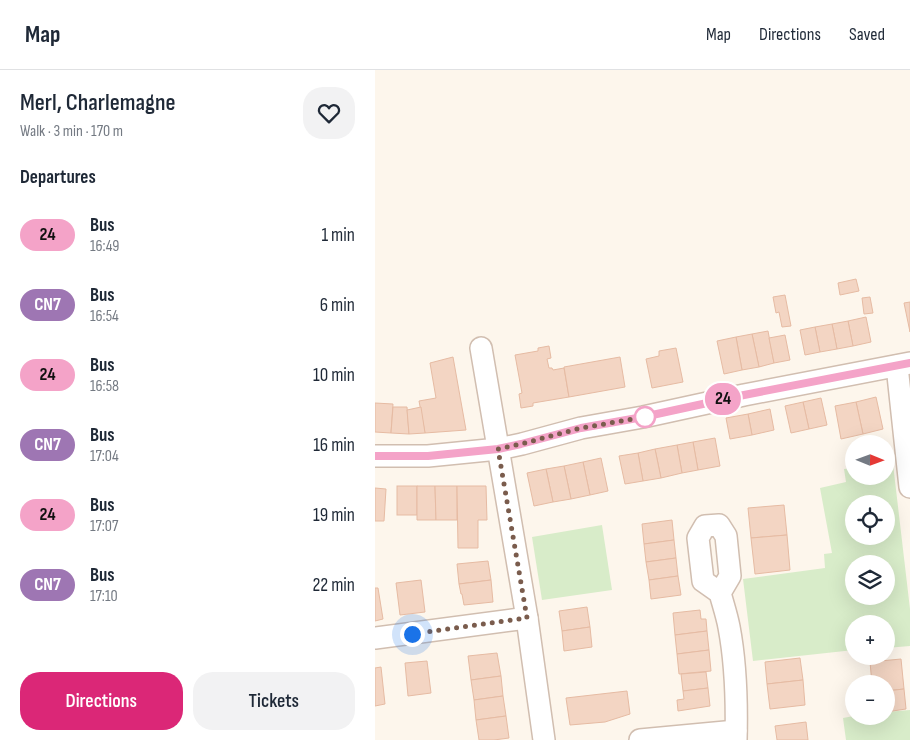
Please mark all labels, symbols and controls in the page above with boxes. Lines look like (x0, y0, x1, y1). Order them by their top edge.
text: Map (25, 20, 60, 49)
text: Map (706, 24, 731, 45)
text: Directions (759, 24, 821, 45)
text: Saved (849, 24, 885, 45)
button: heart (303, 87, 355, 139)
text: Merl, Charlemagne (20, 88, 175, 117)
text: Walk · 3 min · 170 m (20, 122, 123, 141)
text: Departures (20, 166, 96, 189)
text: Bus (90, 214, 115, 237)
text: 24 (39, 224, 56, 245)
text: 1 min (321, 224, 355, 247)
text: 16:49 (90, 237, 119, 256)
text: Bus (90, 284, 115, 307)
text: CN7 (34, 294, 61, 315)
text: 6 min (320, 294, 355, 317)
text: 16:54 (90, 307, 119, 326)
text: Bus (90, 354, 115, 377)
text: 24 (39, 364, 56, 385)
text: 10 min (313, 364, 355, 387)
text: 16:58 (90, 377, 119, 396)
line badge: 24 (701, 383, 745, 415)
text: 24 (715, 388, 731, 409)
unlabelled marker (634, 406, 656, 428)
text: Bus (90, 424, 115, 447)
text: CN7 (34, 434, 61, 455)
text: 16 min (313, 434, 355, 457)
north arrow (845, 435, 895, 485)
map controls (845, 435, 895, 725)
text: 17:04 (90, 447, 119, 466)
text: Bus (90, 494, 115, 517)
button: locate (845, 495, 895, 545)
text: 24 (39, 504, 56, 525)
text: 19 min (313, 504, 355, 527)
text: 17:07 (90, 517, 118, 536)
button: layers (845, 555, 895, 605)
text: Bus (90, 564, 115, 587)
text: CN7 (34, 574, 61, 595)
text: 22 min (312, 574, 355, 597)
text: 17:10 (90, 587, 118, 606)
button: + (845, 615, 895, 665)
your location (400, 622, 425, 647)
button: Directions (20, 672, 183, 730)
button: Tickets (193, 672, 355, 730)
button: − (845, 675, 895, 725)

